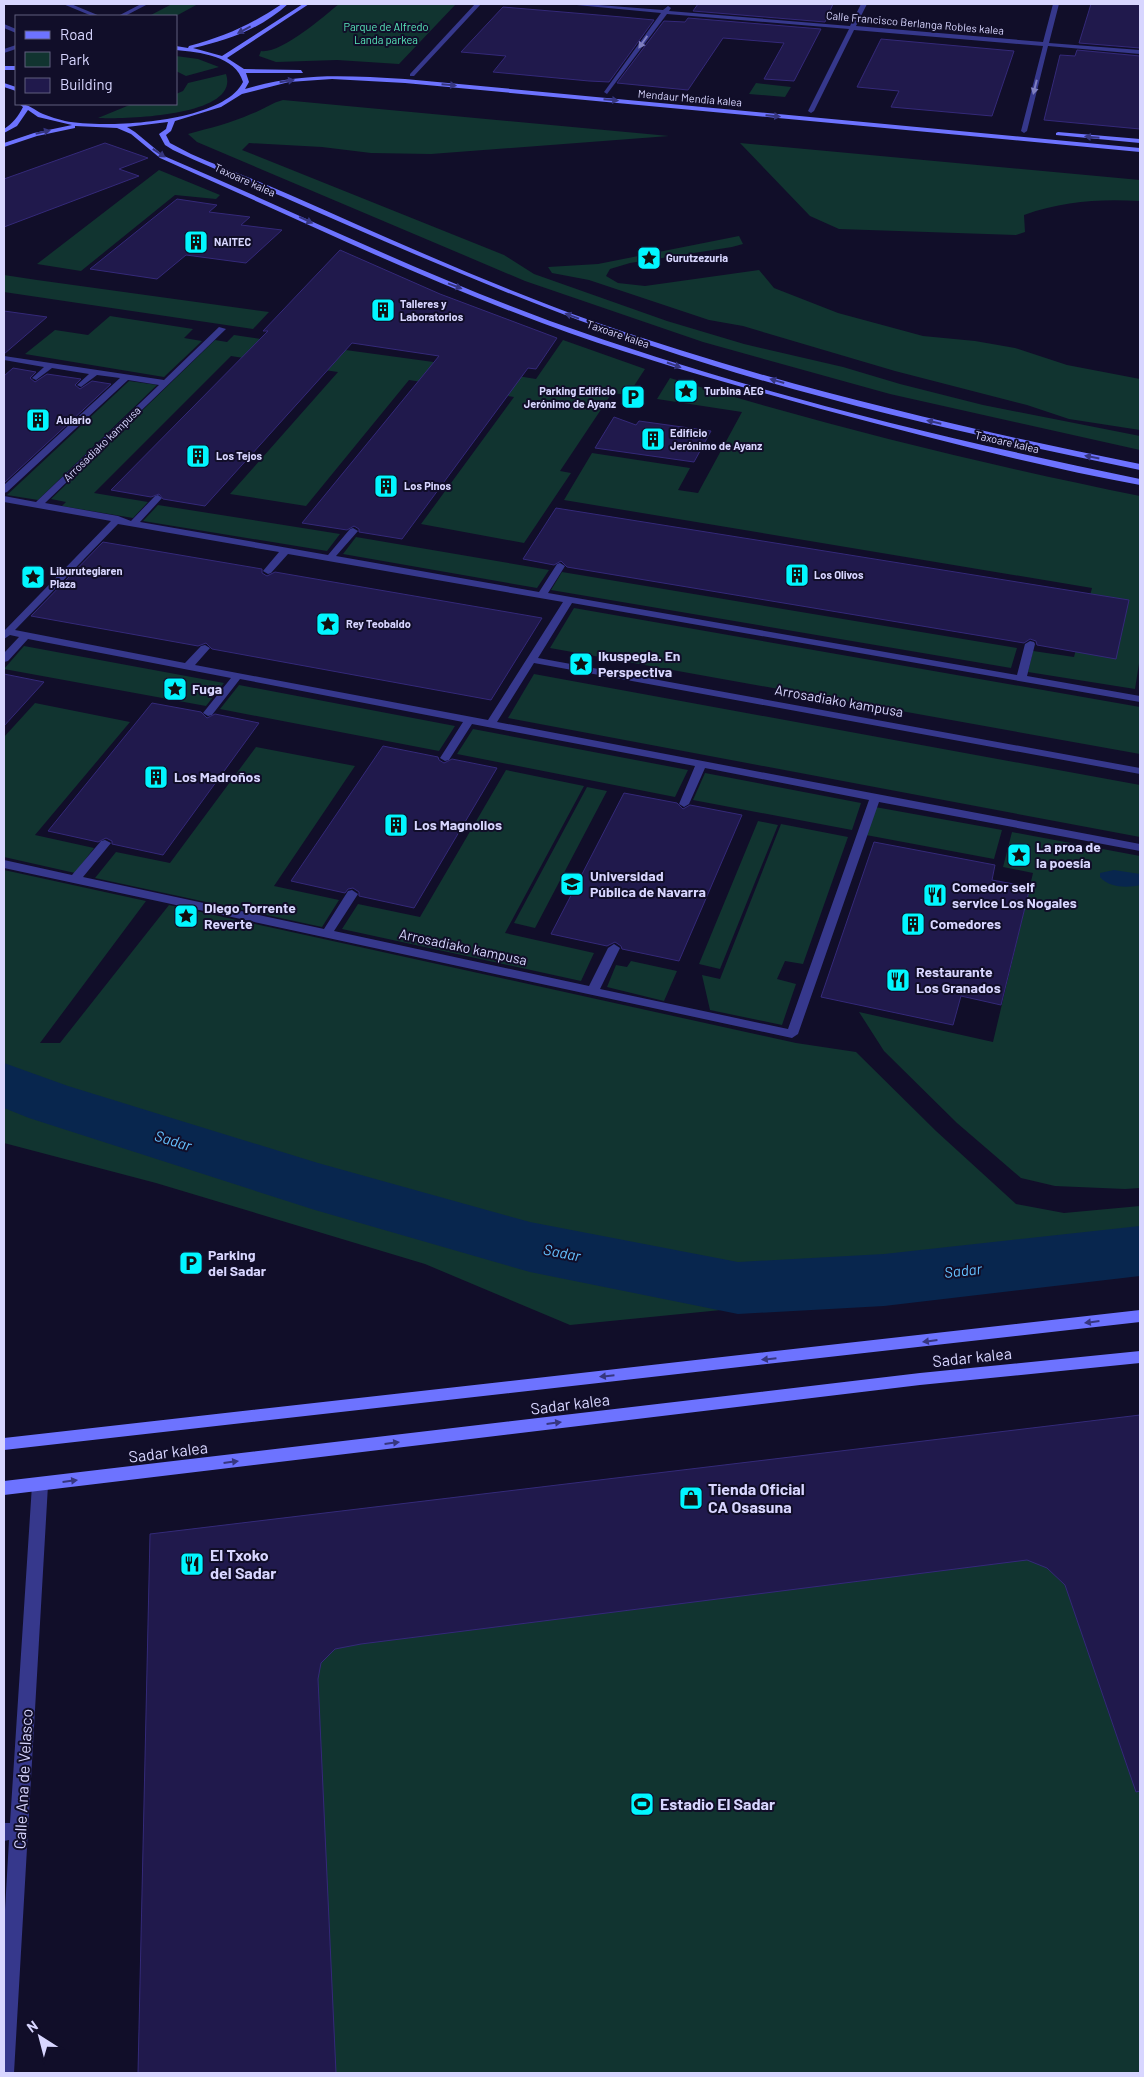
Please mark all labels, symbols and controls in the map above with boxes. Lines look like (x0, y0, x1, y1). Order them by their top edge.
street label: Calle Francisco Berlanga Robles kalea (825, 8, 1005, 37)
legend (15, 15, 178, 105)
park label: Parque de Alfredo Landa parkea (343, 20, 429, 46)
text: Road (60, 25, 93, 43)
one-way arrow (237, 26, 252, 34)
one-way arrow (638, 35, 648, 49)
text: Park (60, 50, 90, 68)
text: Building (60, 75, 113, 93)
one-way arrow (279, 76, 295, 84)
one-way arrow (1030, 80, 1038, 95)
one-way arrow (441, 81, 457, 89)
street label: Mendaur Mendia kalea (637, 86, 743, 109)
one-way arrow (603, 97, 619, 105)
one-way arrow (765, 112, 781, 120)
one-way arrow (36, 128, 51, 136)
one-way arrow (1083, 132, 1099, 140)
one-way arrow (152, 148, 165, 158)
street label: Taxoare kalea (213, 160, 278, 199)
one-way arrow (299, 217, 313, 225)
building icon: NAITEC (183, 229, 209, 255)
place label: NAITEC (214, 235, 251, 248)
place icon: Gurutzezuria (636, 245, 662, 271)
place label: Gurutzezuria (666, 251, 728, 264)
one-way arrow (448, 282, 463, 290)
building icon: Talleres y Laboratorios (370, 297, 396, 323)
place label: Talleres y Laboratorios (400, 297, 464, 323)
one-way arrow (565, 311, 579, 319)
street label: Taxoare kalea (585, 317, 651, 350)
one-way arrow (666, 362, 681, 369)
one-way arrow (769, 377, 784, 385)
place icon: Turbina AEG (673, 378, 699, 404)
place label: Parking Edificio Jerónimo de Ayanz (524, 384, 616, 410)
parking icon: Parking Edificio Jerónimo de Ayanz (620, 384, 646, 410)
place label: Turbina AEG (704, 384, 764, 397)
street label: Arrosadiako kampusa (60, 403, 143, 484)
building icon: Aulario (25, 407, 51, 433)
place label: Aulario (56, 413, 91, 426)
one-way arrow (926, 418, 941, 426)
building icon: Edificio Jerónimo de Ayanz (640, 426, 666, 452)
place label: Edificio Jerónimo de Ayanz (670, 426, 762, 452)
street label: Taxoare kalea (974, 428, 1040, 455)
building icon: Los Tejos (185, 443, 211, 469)
place label: Los Tejos (216, 449, 263, 462)
one-way arrow (1084, 453, 1100, 461)
building icon: Los Pinos (373, 473, 399, 499)
place label: Los Pinos (404, 479, 452, 492)
building icon: Los Olivos (784, 562, 810, 588)
place icon: Liburutegiaren Plaza (20, 564, 46, 590)
place label: Liburutegiaren Plaza (50, 564, 122, 590)
place label: Los Olivos (814, 568, 864, 581)
place icon: Rey Teobaldo (315, 611, 341, 637)
place label: Rey Teobaldo (346, 617, 411, 630)
place label: Ikuspegia. En Perspectiva (598, 647, 681, 680)
place icon: Ikuspegia. En Perspectiva (568, 651, 594, 677)
place icon: Fuga (162, 676, 188, 702)
place label: Fuga (192, 680, 222, 697)
street label: Arrosadiako kampusa (773, 681, 905, 720)
building icon: Los Madroños (143, 764, 169, 790)
place label: Los Madroños (174, 768, 260, 785)
building icon: Los Magnolios (383, 812, 409, 838)
place label: Los Magnolios (414, 816, 502, 833)
place label: La proa de la poesía (1036, 838, 1101, 871)
place icon: La proa de la poesía (1006, 842, 1032, 868)
place label: Universidad Pública de Navarra (590, 867, 706, 900)
school or university icon: Universidad Pública de Navarra (559, 871, 585, 897)
place label: Comedor self service Los Nogales (952, 878, 1077, 911)
restaurant icon: Comedor self service Los Nogales (922, 882, 948, 908)
place label: Diego Torrente Reverte (204, 899, 296, 932)
place icon: Diego Torrente Reverte (173, 903, 199, 929)
building icon: Comedores (900, 911, 926, 937)
place label: Comedores (930, 915, 1001, 932)
street label: Arrosadiako kampusa (398, 925, 529, 968)
place label: Restaurante Los Granados (916, 963, 1001, 996)
restaurant icon: Restaurante Los Granados (885, 967, 911, 993)
water label: Sadar (153, 1126, 195, 1154)
water label: Sadar (542, 1240, 583, 1265)
place label: Parking del Sadar (208, 1246, 267, 1279)
parking icon: Parking del Sadar (178, 1250, 204, 1276)
water label: Sadar (943, 1259, 983, 1281)
one-way arrow (1084, 1318, 1100, 1326)
one-way arrow (922, 1337, 938, 1345)
street label: Sadar kalea (931, 1343, 1013, 1370)
one-way arrow (761, 1355, 777, 1363)
one-way arrow (599, 1373, 615, 1381)
street label: Sadar kalea (529, 1389, 611, 1418)
one-way arrow (546, 1419, 562, 1427)
street label: Sadar kalea (127, 1437, 209, 1466)
one-way arrow (385, 1438, 401, 1446)
one-way arrow (223, 1458, 239, 1466)
one-way arrow (62, 1477, 78, 1485)
place label: Tienda Oficial CA Osasuna (708, 1479, 805, 1516)
shop icon: Tienda Oficial CA Osasuna (678, 1485, 704, 1511)
place label: El Txoko del Sadar (210, 1545, 276, 1582)
restaurant icon: El Txoko del Sadar (179, 1551, 205, 1577)
street label: Calle Ana de Velasco (9, 1708, 36, 1850)
sports icon: Estadio El Sadar (629, 1791, 655, 1817)
place label: Estadio El Sadar (660, 1794, 775, 1813)
north arrow (15, 2012, 65, 2062)
text: N (23, 2016, 41, 2036)

